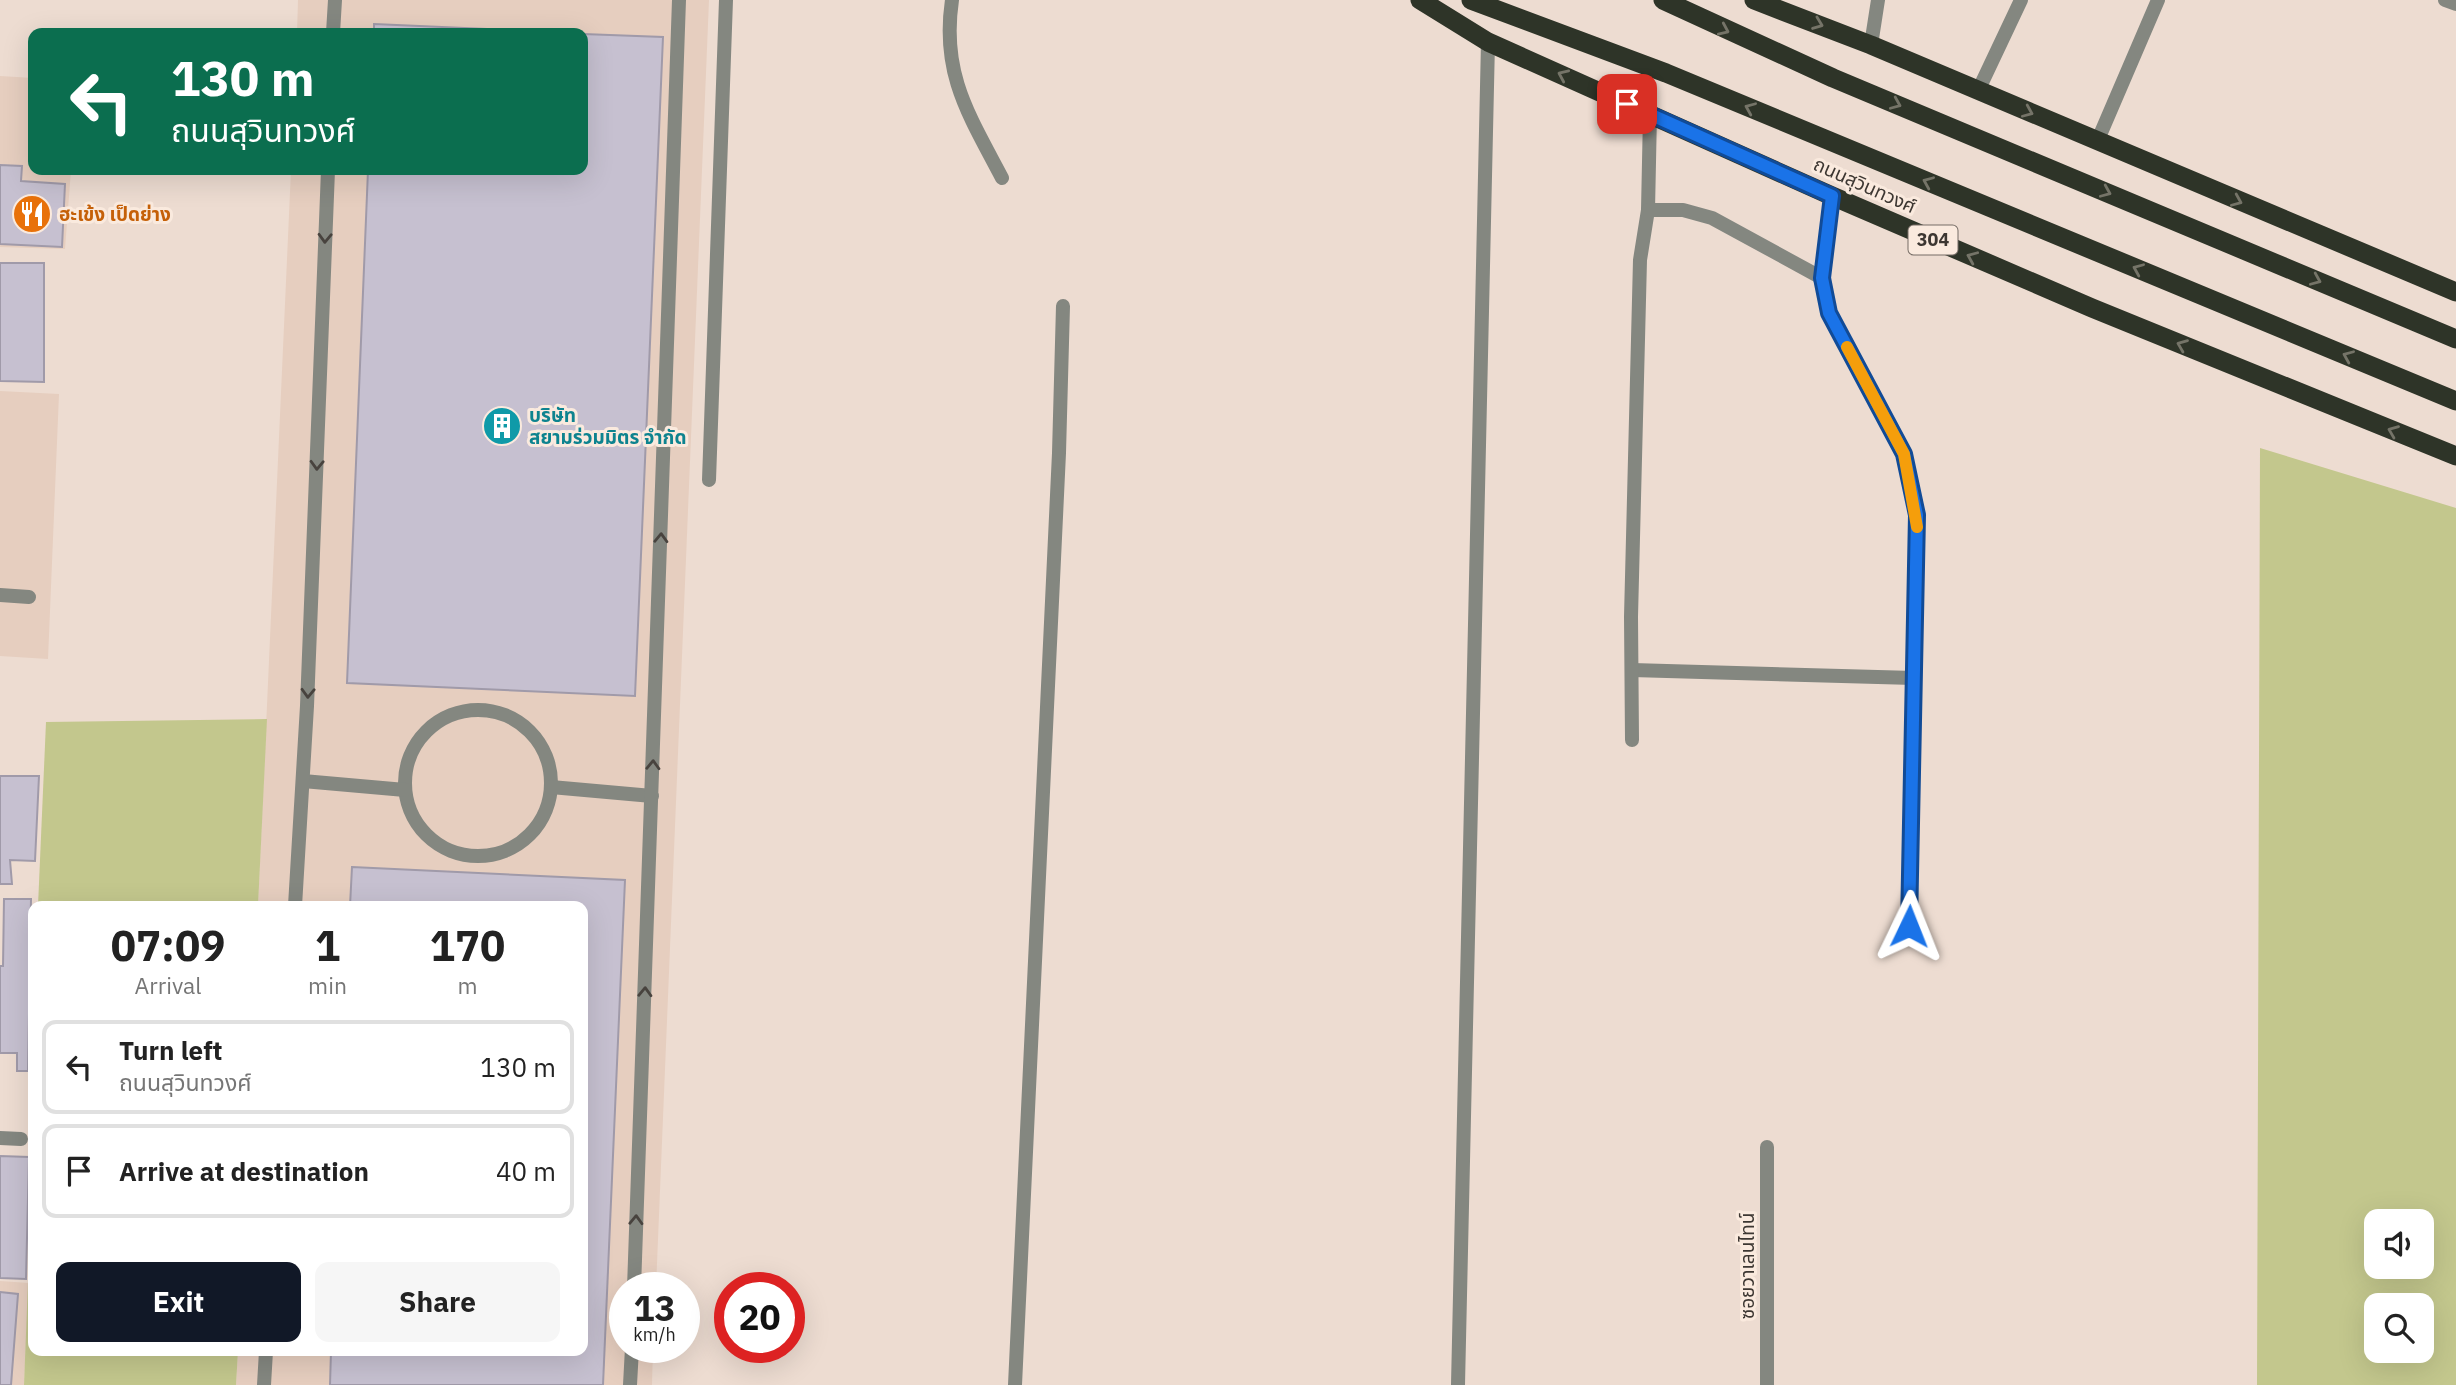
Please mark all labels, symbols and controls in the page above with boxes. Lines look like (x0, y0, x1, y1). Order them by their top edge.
one-way arrow (1811, 16, 1823, 30)
one-way arrow (1717, 22, 1729, 36)
text: 130 m (171, 46, 315, 109)
icon: left (56, 56, 147, 147)
one-way arrow (1558, 69, 1570, 83)
pin (1597, 74, 1657, 134)
icon: arrive (1608, 85, 1646, 123)
one-way arrow (1890, 96, 1902, 110)
one-way arrow (1745, 102, 1757, 116)
one-way arrow (2021, 104, 2033, 118)
text: ถนนสุวินทวงศ์ (171, 109, 356, 151)
street label: ถนนสุวินทวงศ์ (1810, 152, 1920, 218)
one-way arrow (1922, 176, 1935, 190)
one-way arrow (2099, 184, 2111, 198)
one-way arrow (2231, 192, 2243, 206)
restaurant icon: ฮะเข้ง เป็ดย่าง (11, 193, 53, 235)
place label: ฮะเข้ง เป็ดย่าง (59, 202, 171, 226)
road number: 304 (1909, 226, 1958, 254)
one-way arrow (318, 233, 333, 244)
one-way arrow (1967, 251, 1980, 265)
one-way arrow (2132, 263, 2145, 277)
one-way arrow (2309, 272, 2321, 286)
one-way arrow (2177, 339, 2189, 353)
one-way arrow (2342, 351, 2354, 365)
place label: บริษัท สยามร่วมมิตร จำกัด (529, 403, 687, 449)
building icon: บริษัท สยามร่วมมิตร จำกัด (481, 405, 523, 447)
one-way arrow (2387, 425, 2399, 439)
one-way arrow (309, 460, 324, 471)
one-way arrow (654, 532, 669, 543)
one-way arrow (300, 687, 315, 698)
one-way arrow (645, 759, 660, 770)
position arrow (1872, 889, 1946, 963)
text: 07:09 (111, 918, 225, 973)
text: 1 (315, 918, 340, 973)
text: 170 (430, 918, 505, 973)
text: Arrival (135, 970, 202, 1000)
text: min (308, 970, 347, 1000)
text: m (457, 970, 478, 1000)
one-way arrow (637, 987, 652, 998)
text: Turn left (119, 1033, 222, 1067)
icon: left (60, 1048, 98, 1086)
text: 130 m (480, 1050, 556, 1084)
text: ถนนสุวินทวงศ์ (119, 1067, 252, 1097)
icon: arrive (60, 1152, 98, 1190)
text: Arrive at destination (119, 1154, 369, 1188)
text: 40 m (496, 1154, 556, 1188)
map controls (2364, 1209, 2434, 1363)
button: sound (2364, 1209, 2434, 1279)
street label: ซอยวาเลนไทน์ (1735, 1213, 1759, 1319)
one-way arrow (629, 1214, 644, 1225)
button: Exit (56, 1262, 301, 1342)
button: Share (315, 1262, 560, 1342)
speed limit sign: 20 (714, 1272, 805, 1363)
text: 13 (633, 1285, 676, 1331)
button: search (2364, 1293, 2434, 1363)
text: km/h (633, 1323, 676, 1346)

